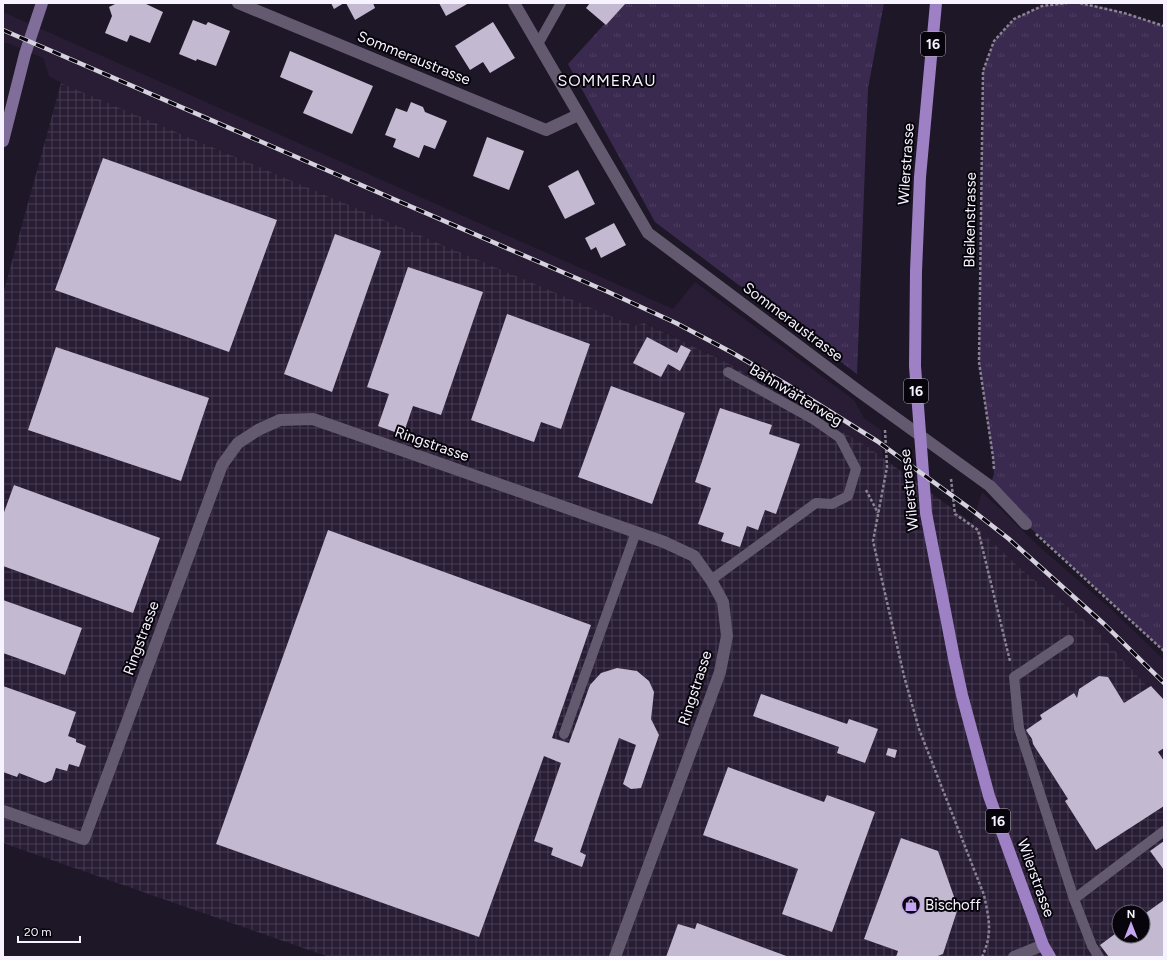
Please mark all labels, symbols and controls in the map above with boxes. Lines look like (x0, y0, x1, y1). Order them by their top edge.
street label: Sommeraustrasse (355, 27, 473, 89)
road number: 16 (921, 32, 945, 56)
district label: SOMMERAU (558, 71, 656, 90)
street label: Wilerstrasse (894, 122, 918, 206)
street label: Bleikenstrasse (960, 172, 980, 268)
street label: Sommeraustrasse (740, 279, 846, 365)
street label: Bahnwärterweg (746, 360, 846, 430)
road number: 16 (904, 379, 928, 403)
street label: Ringstrasse (392, 423, 472, 465)
street label: Wilerstrasse (896, 448, 922, 532)
street label: Ringstrasse (119, 598, 163, 678)
street label: Ringstrasse (674, 648, 716, 728)
road number: 16 (986, 809, 1010, 833)
street label: Wilerstrasse (1014, 836, 1058, 920)
shop icon: Bischoff (900, 894, 922, 916)
place label: Bischoff (925, 896, 981, 914)
north arrow (1111, 904, 1151, 944)
text: N (1127, 908, 1135, 921)
scale bar (18, 918, 80, 944)
text: 20 m (24, 925, 52, 939)

